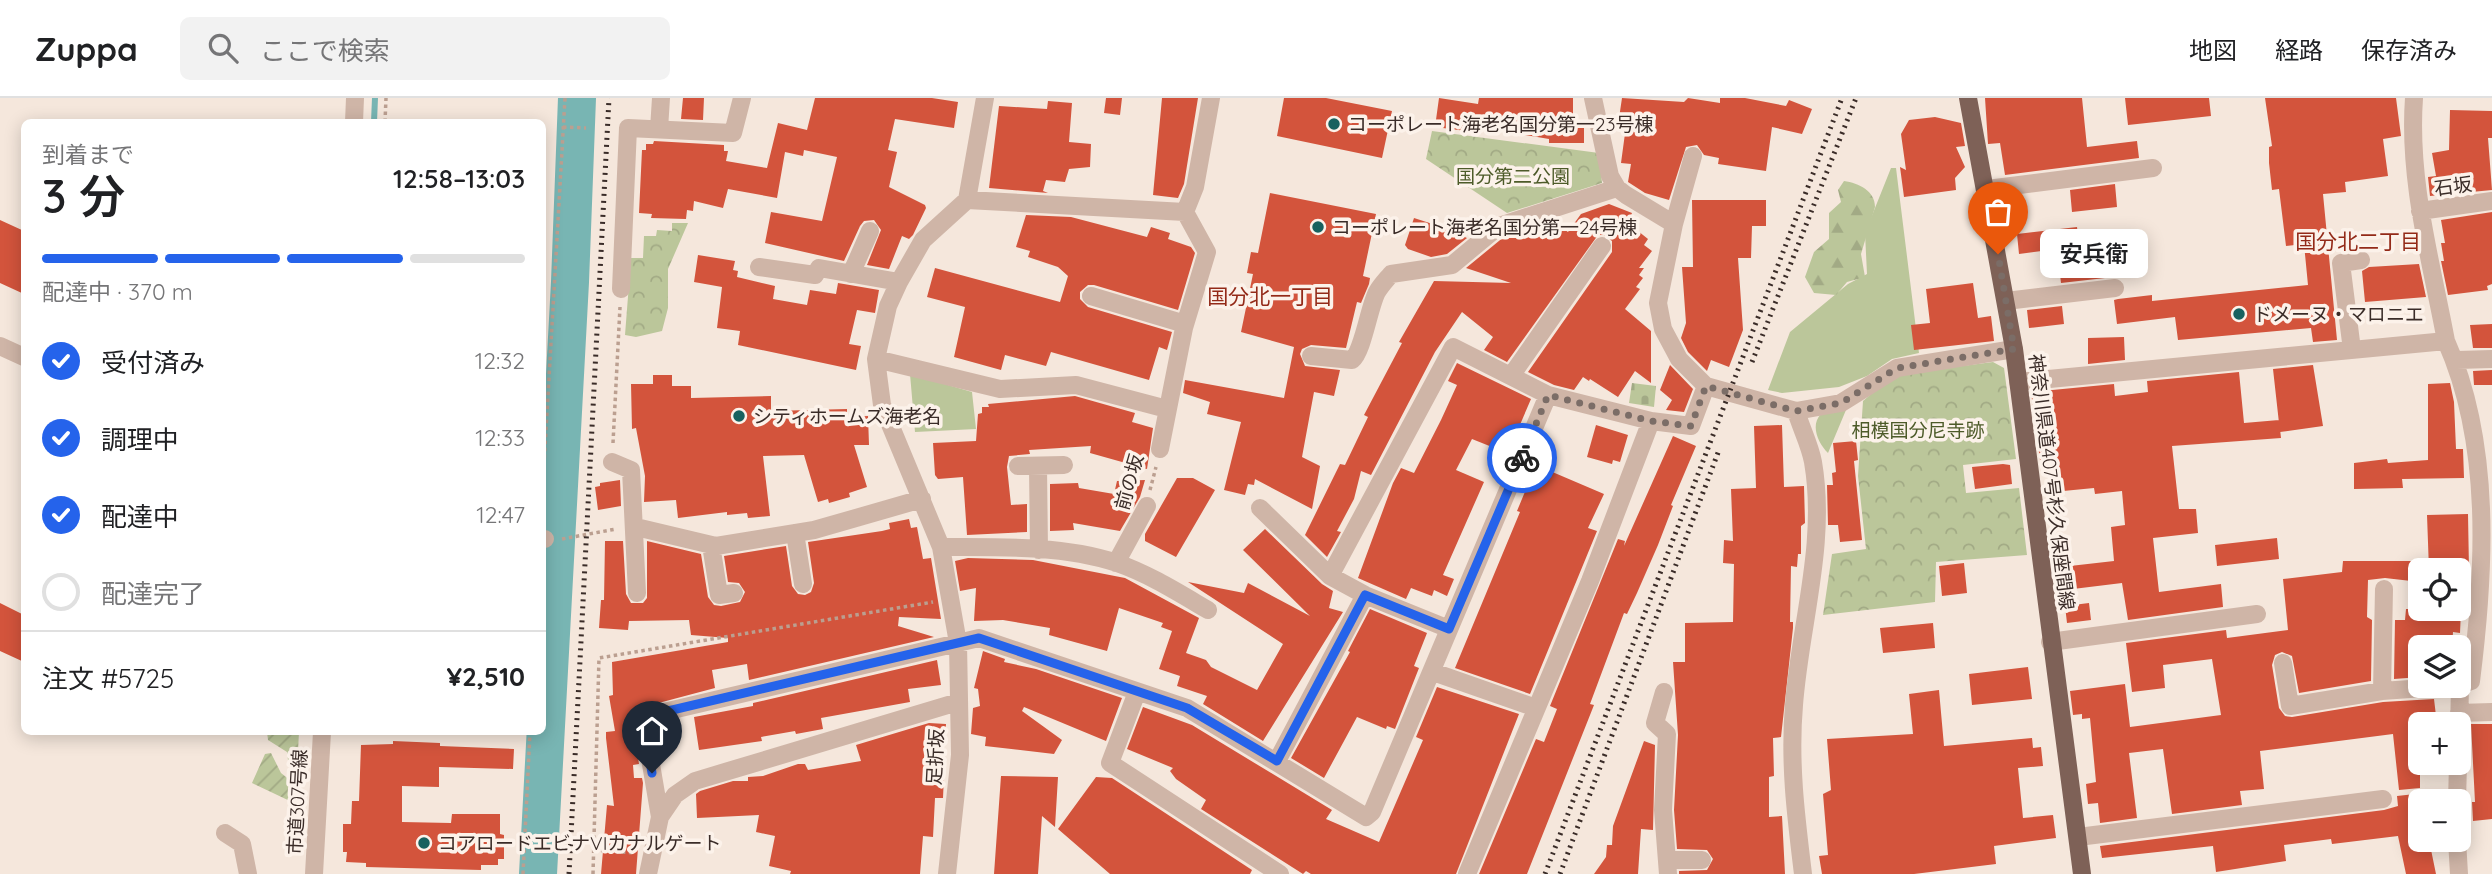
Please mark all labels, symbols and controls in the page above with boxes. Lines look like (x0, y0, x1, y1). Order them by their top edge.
search box (180, 17, 670, 80)
text: Zuppa (35, 28, 138, 69)
icon: search (204, 29, 242, 67)
text: ここで検索 (260, 34, 390, 67)
text: 地図 (2189, 35, 2237, 65)
text: 経路 (2275, 35, 2323, 65)
text: 保存済み (2361, 35, 2457, 65)
place label: コーポレート海老名国分第一23号棟 (1348, 112, 1653, 136)
marker: コーポレート海老名国分第一23号棟 (1326, 116, 1342, 132)
text: 到着まで (42, 140, 134, 169)
text: 12:58–13:03 (393, 162, 525, 195)
park label: 国分第二公園 (1456, 164, 1570, 188)
text: 3 分 (42, 167, 125, 225)
street label: 石坂 (2433, 171, 2473, 201)
pin (1968, 182, 2028, 254)
icon: bag (1979, 193, 2017, 231)
place label: コーポレート海老名国分第一24号棟 (1332, 215, 1637, 239)
marker: コーポレート海老名国分第一24号棟 (1310, 219, 1326, 235)
district label: 国分北二丁目 (2295, 228, 2421, 254)
callout: 安兵衛 (2040, 230, 2148, 278)
text: 安兵衛 (2060, 239, 2129, 268)
text: 配達中 · 370 m (42, 277, 193, 306)
district label: 国分北一丁目 (1207, 283, 1333, 309)
place label: ドメーヌ・マロニエ (2253, 302, 2424, 326)
marker: ドメーヌ・マロニエ (2231, 306, 2247, 322)
icon: check (42, 342, 80, 380)
text: 受付済み (101, 346, 205, 379)
text: 12:32 (475, 346, 525, 375)
street label: 神奈川県道407号杉久保座間線 (2024, 352, 2080, 612)
place label: シティホームズ海老名 (753, 404, 941, 428)
marker: シティホームズ海老名 (731, 408, 747, 424)
park label: 相模国分尼寺跡 (1851, 418, 1985, 442)
icon: check (42, 419, 80, 457)
text: 調理中 (101, 423, 179, 456)
text: 12:33 (475, 423, 525, 452)
courier (1487, 423, 1557, 493)
icon: bike (1503, 439, 1541, 477)
street label: 前の坂 (1110, 451, 1148, 513)
icon: check (42, 496, 80, 534)
text: 配達中 (101, 500, 179, 533)
text: 12:47 (476, 500, 525, 529)
map controls (2408, 558, 2471, 852)
button: locate (2408, 558, 2471, 621)
text: 配達完了 (101, 577, 205, 610)
button: layers (2408, 635, 2471, 698)
text: ¥2,510 (447, 660, 525, 693)
text: 注文 #5725 (42, 662, 174, 695)
pin (622, 701, 682, 773)
icon: home (633, 712, 671, 750)
button: + (2408, 712, 2471, 775)
street label: 足折坂 (922, 728, 948, 786)
street label: 市道307号線 (282, 748, 312, 856)
button: − (2408, 789, 2471, 852)
place label: コアロードエビナVIカナルゲート (438, 831, 721, 855)
marker: コアロードエビナVIカナルゲート (416, 835, 432, 851)

